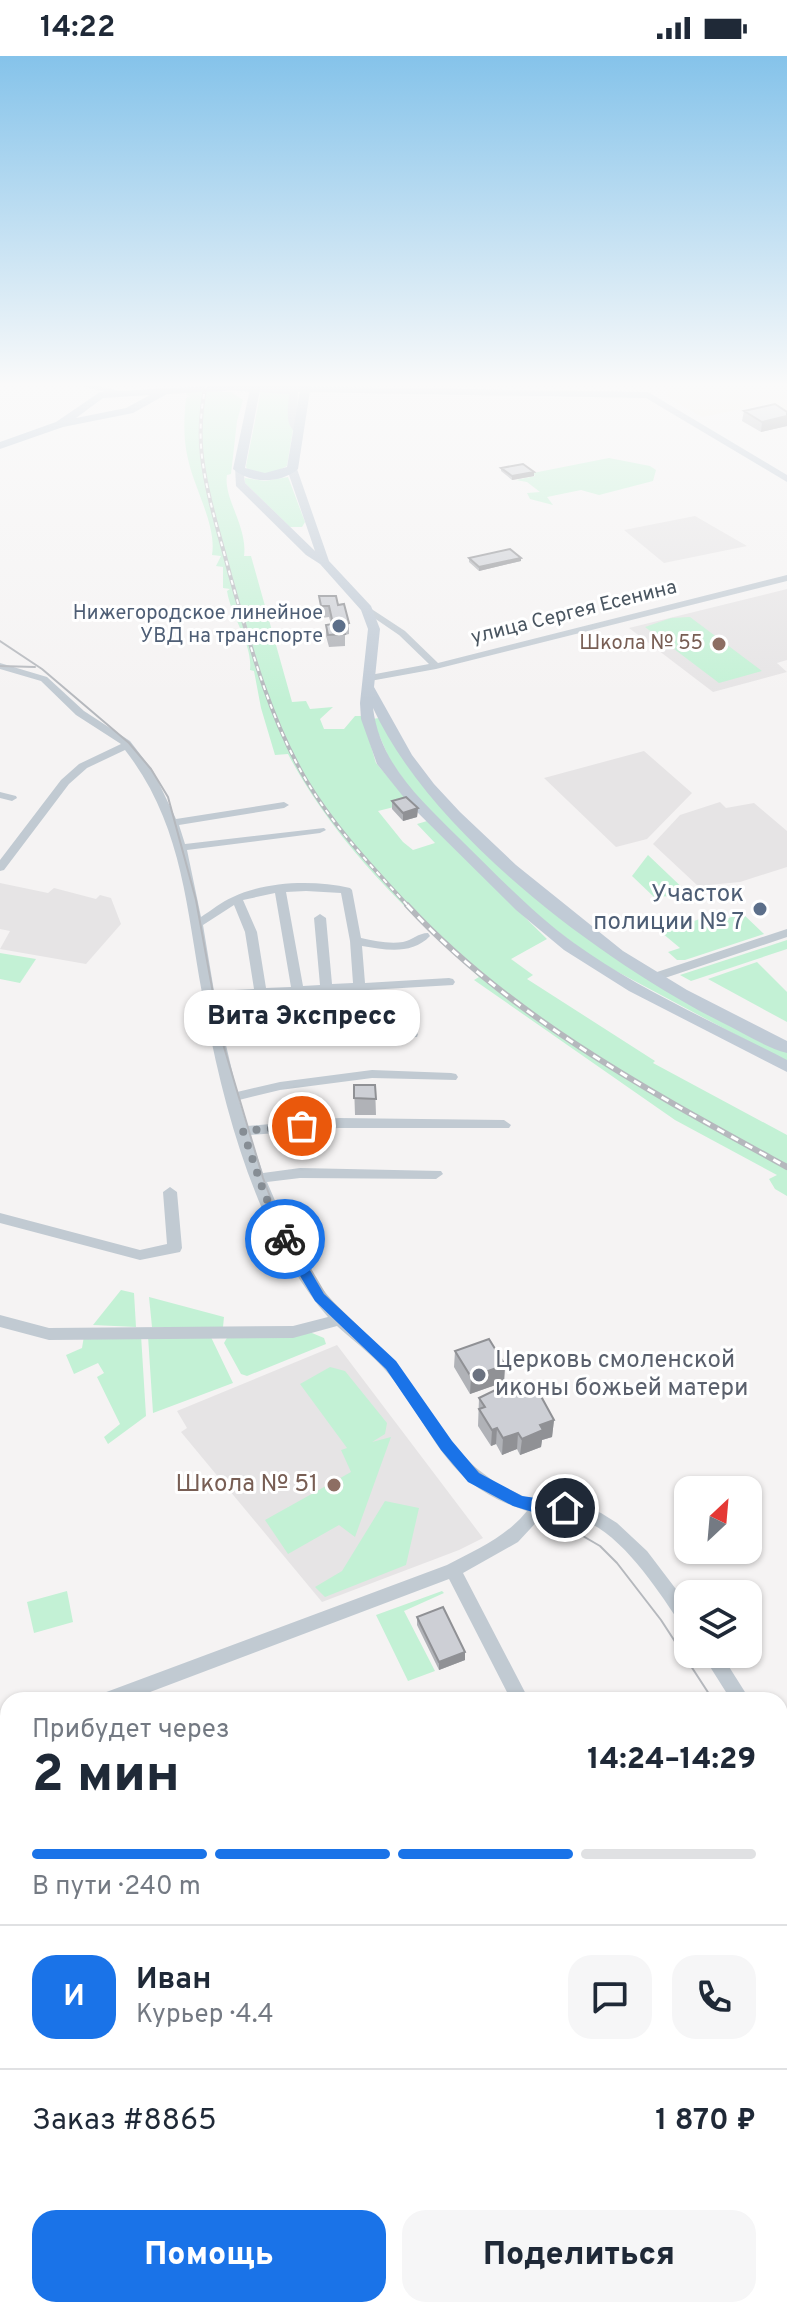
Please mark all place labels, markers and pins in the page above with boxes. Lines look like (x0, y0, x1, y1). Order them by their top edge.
place label: Нижегородское линейное УВД на транспорте (73, 601, 323, 650)
marker: Нижегородское линейное УВД на транспорте (330, 617, 348, 635)
place label: Школа № 55 (579, 631, 703, 657)
marker: Школа № 55 (710, 635, 728, 653)
place label: Участок полиции № 7 (593, 880, 744, 938)
marker: Участок полиции № 7 (751, 900, 769, 918)
callout: Вита Экспресс (184, 990, 420, 1046)
pin (268, 1092, 336, 1160)
place label: Церковь смоленской иконы божьей матери (495, 1346, 748, 1404)
marker: Церковь смоленской иконы божьей матери (470, 1366, 488, 1384)
place label: Школа № 51 (175, 1470, 318, 1500)
pin (531, 1474, 599, 1542)
marker: Школа № 51 (325, 1476, 343, 1494)

